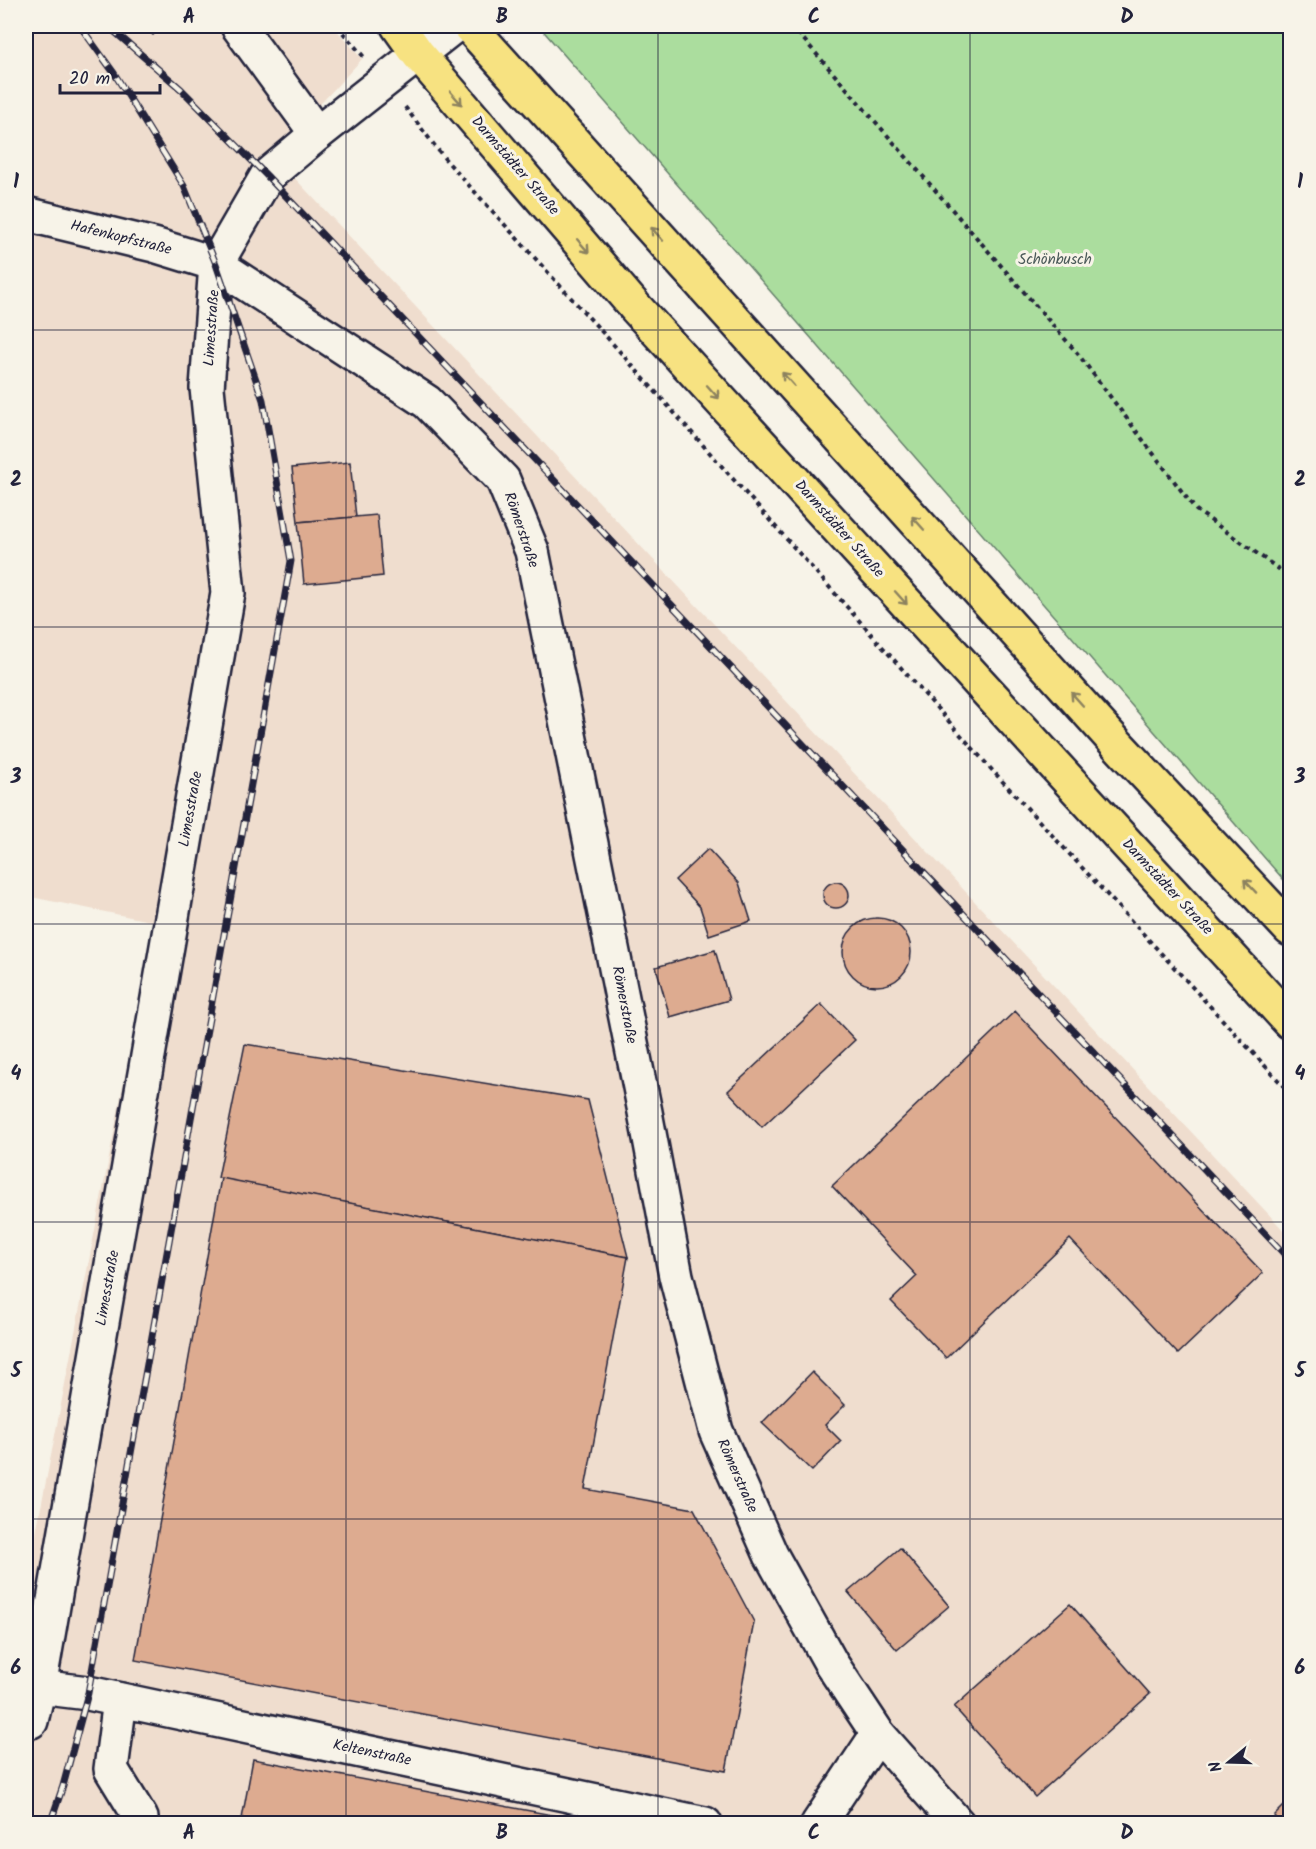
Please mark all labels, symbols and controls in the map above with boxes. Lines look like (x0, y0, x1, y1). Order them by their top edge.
text: A (183, 2, 195, 34)
text: B (496, 2, 508, 34)
text: C (808, 2, 820, 34)
text: D (1120, 2, 1134, 34)
scale bar (60, 57, 160, 95)
text: 20 m (69, 65, 110, 94)
one-way arrow (449, 90, 463, 105)
street label: Darmstädter Straße (465, 111, 565, 221)
text: 1 (13, 167, 19, 199)
text: 1 (1297, 167, 1303, 199)
street label: Hafenkopfstraße (68, 214, 175, 262)
one-way arrow (650, 227, 664, 242)
one-way arrow (577, 238, 590, 254)
park label: Schönbusch (1018, 248, 1092, 272)
street label: Limesstraße (197, 289, 227, 367)
one-way arrow (781, 371, 795, 386)
one-way arrow (706, 384, 720, 399)
text: 2 (10, 465, 22, 497)
text: 2 (1294, 465, 1306, 497)
street label: Darmstädter Straße (788, 474, 890, 584)
street label: Römerstraße (497, 489, 545, 571)
one-way arrow (911, 516, 925, 531)
one-way arrow (894, 590, 908, 605)
one-way arrow (1070, 692, 1084, 707)
text: 3 (10, 762, 22, 794)
text: 3 (1294, 762, 1306, 794)
street label: Limesstraße (173, 769, 210, 849)
street label: Darmstädter Straße (1116, 833, 1219, 941)
one-way arrow (1244, 879, 1258, 894)
street label: Römerstraße (605, 964, 643, 1046)
text: 4 (11, 1059, 22, 1091)
text: 4 (1295, 1059, 1306, 1091)
street label: Limesstraße (90, 1248, 127, 1328)
text: 5 (10, 1356, 23, 1388)
text: 5 (1294, 1356, 1307, 1388)
street label: Römerstraße (710, 1435, 764, 1517)
text: 6 (11, 1653, 22, 1685)
text: 6 (1295, 1653, 1306, 1685)
north arrow (1199, 1732, 1259, 1792)
street label: Keltenstraße (331, 1733, 414, 1773)
text: N (1203, 1758, 1230, 1775)
text: A (183, 1818, 195, 1849)
text: B (496, 1818, 508, 1849)
text: C (808, 1818, 820, 1849)
text: D (1120, 1818, 1134, 1849)

